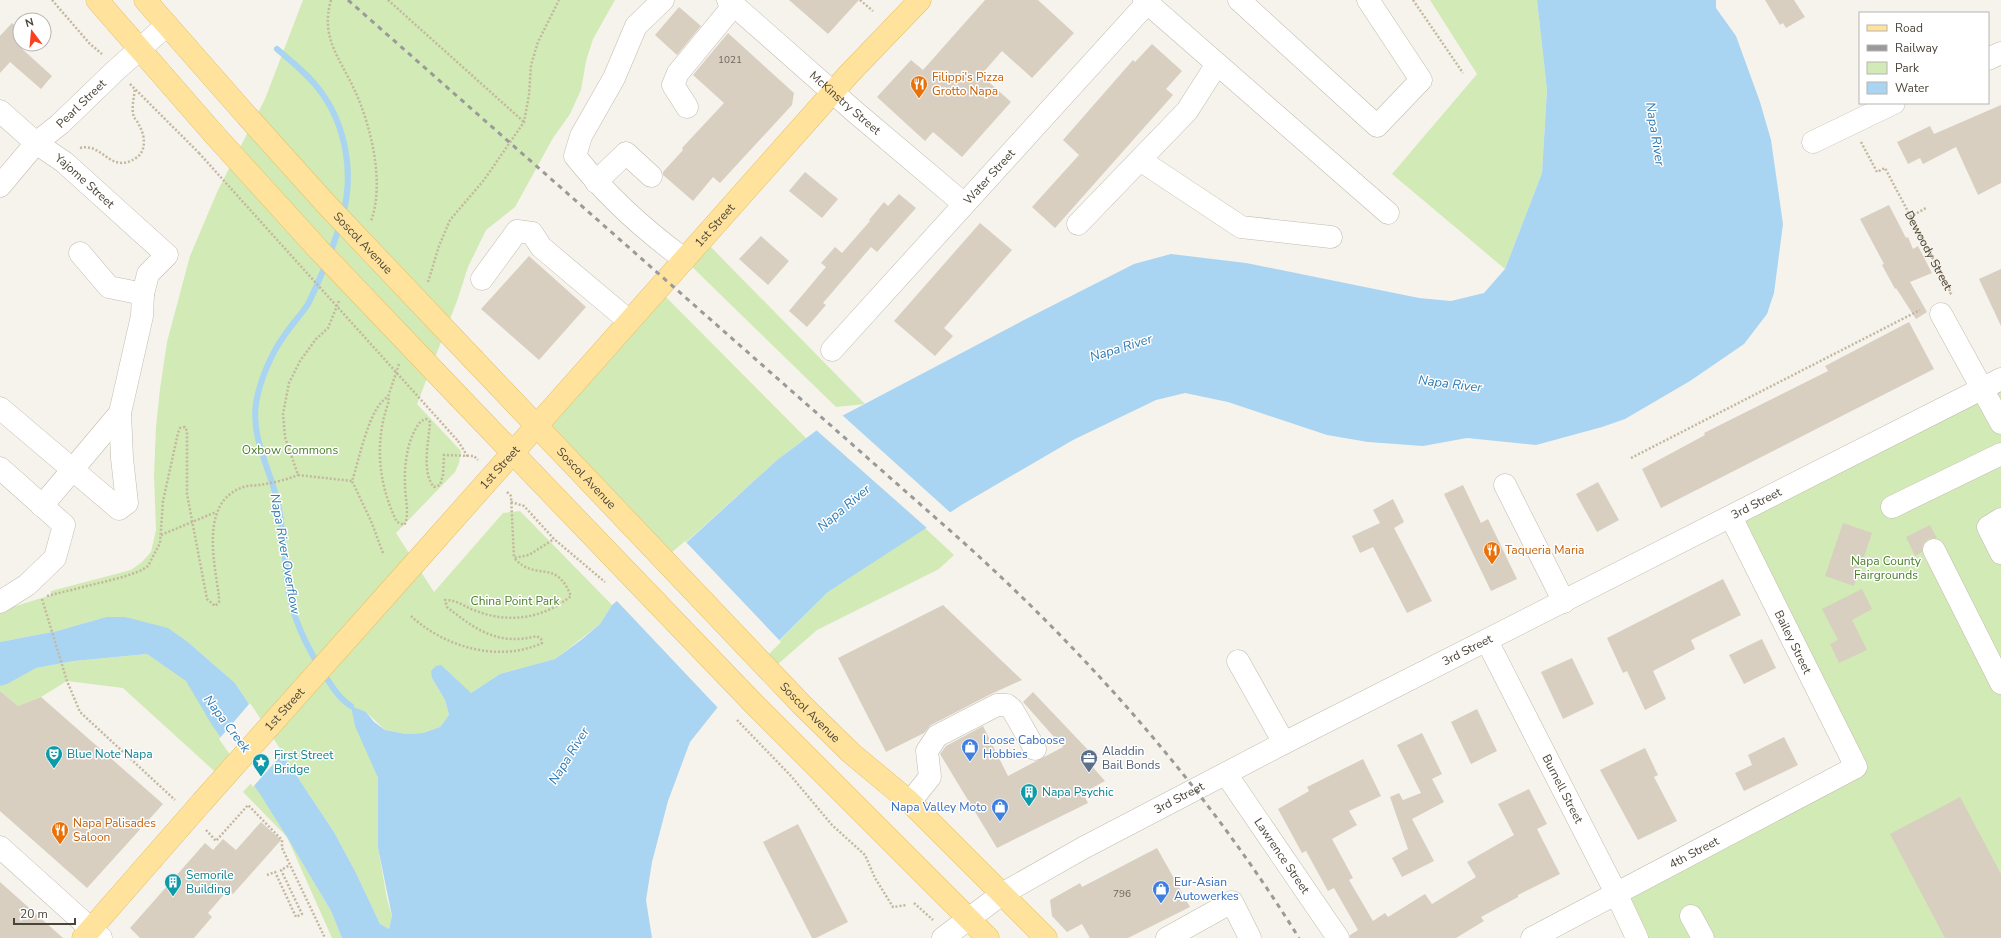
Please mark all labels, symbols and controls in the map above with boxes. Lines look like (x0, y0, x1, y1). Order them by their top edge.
north arrow (12, 12, 52, 52)
legend (1859, 12, 1989, 104)
text: N (23, 15, 35, 31)
text: Road (1895, 20, 1923, 36)
text: Railway (1895, 40, 1939, 56)
house number: 1021 (718, 53, 742, 67)
text: Park (1895, 60, 1920, 76)
street label: McKinstry Street (806, 68, 885, 139)
place label: Filippi's Pizza Grotto Napa (932, 69, 1004, 99)
restaurant icon: Filippi's Pizza Grotto Napa (909, 74, 929, 99)
street label: Pearl Street (53, 75, 110, 132)
text: Water (1895, 80, 1929, 96)
water label: Napa River (1641, 101, 1669, 167)
street label: Water Street (960, 145, 1019, 208)
street label: Yajome Street (51, 150, 118, 212)
street label: 1st Street (691, 199, 739, 250)
street label: Dewoody Street (1901, 208, 1956, 293)
street label: Soscol Avenue (330, 209, 396, 277)
water label: Napa River (1088, 330, 1155, 366)
water label: Napa River (1417, 371, 1483, 397)
park label: Oxbow Commons (242, 442, 338, 458)
street label: 1st Street (476, 442, 524, 493)
street label: Soscol Avenue (553, 444, 620, 512)
water label: Napa River (814, 480, 875, 536)
street label: 3rd Street (1728, 484, 1785, 523)
water label: Napa River Overflow (266, 492, 305, 617)
restaurant icon: Taqueria Maria (1482, 540, 1502, 565)
place label: Taqueria Maria (1505, 542, 1584, 558)
park label: Napa County Fairgrounds (1851, 553, 1922, 583)
park label: China Point Park (471, 593, 560, 609)
street label: Bailey Street (1771, 607, 1816, 677)
street label: 3rd Street (1439, 630, 1496, 669)
street label: Soscol Avenue (776, 679, 844, 746)
street label: 1st Street (261, 684, 309, 735)
water label: Napa Creek (199, 691, 255, 757)
water label: Napa River (544, 724, 594, 788)
place label: Loose Caboose Hobbies (983, 732, 1065, 762)
shop icon: Loose Caboose Hobbies (960, 737, 980, 762)
place label: Aladdin Bail Bonds (1102, 743, 1160, 773)
theatre icon: Blue Note Napa (44, 744, 64, 769)
place label: Blue Note Napa (67, 746, 153, 762)
place label: First Street Bridge (274, 747, 334, 777)
office icon: Aladdin Bail Bonds (1079, 748, 1099, 773)
place icon: First Street Bridge (251, 752, 271, 777)
street label: Burnell Street (1538, 752, 1587, 827)
street label: 3rd Street (1151, 778, 1207, 818)
building icon: Napa Psychic (1019, 782, 1039, 807)
place label: Napa Psychic (1042, 784, 1114, 800)
shop icon: Napa Valley Moto (990, 797, 1010, 822)
place label: Napa Valley Moto (891, 799, 987, 815)
place label: Napa Palisades Saloon (73, 815, 156, 845)
street label: Lawrence Street (1250, 815, 1314, 897)
restaurant icon: Napa Palisades Saloon (50, 820, 70, 845)
street label: 4th Street (1666, 833, 1722, 872)
place label: Semorile Building (186, 867, 234, 897)
building icon: Semorile Building (163, 872, 183, 897)
place label: Eur-Asian Autowerkes (1174, 874, 1239, 904)
shop icon: Eur-Asian Autowerkes (1151, 879, 1171, 904)
house number: 796 (1113, 887, 1131, 901)
scale bar (14, 900, 75, 926)
text: 20 m (20, 906, 48, 922)

